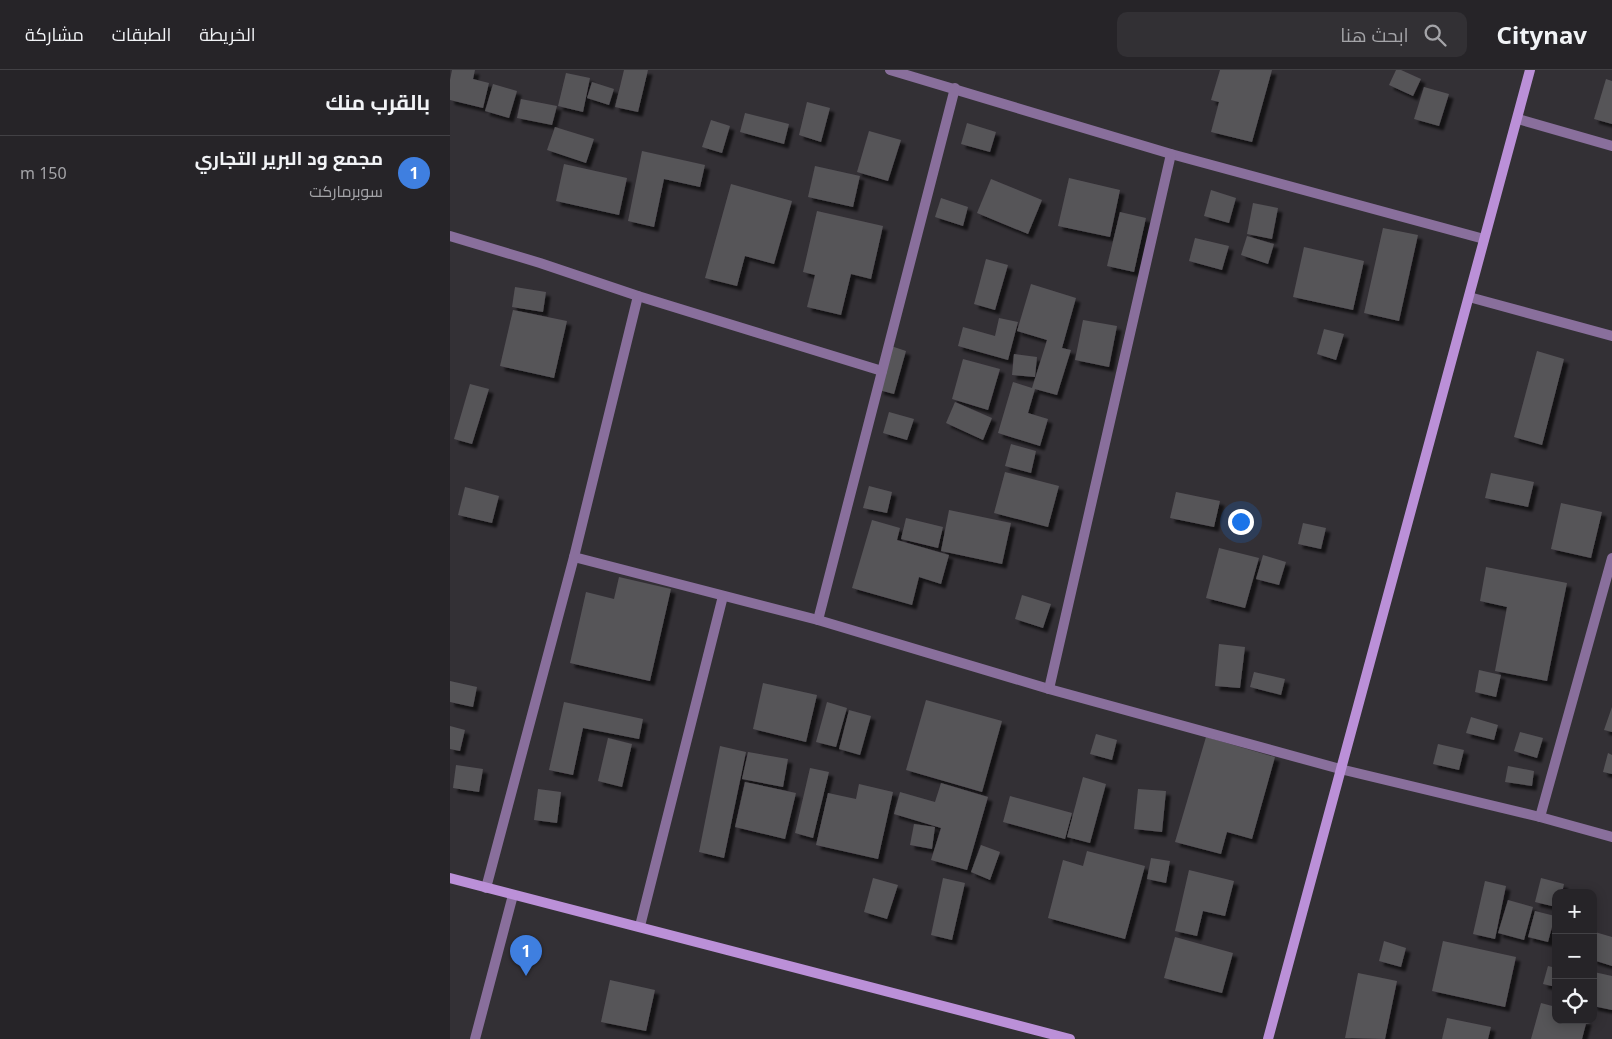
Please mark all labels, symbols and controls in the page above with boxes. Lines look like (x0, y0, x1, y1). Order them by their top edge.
search box (1117, 12, 1467, 57)
text: Citynav (1497, 18, 1587, 51)
icon: search (1421, 21, 1449, 49)
text: مشاركة (25, 22, 84, 46)
text: الطبقات (112, 22, 171, 46)
text: الخريطة (199, 22, 256, 46)
text: ابحث هنا (1340, 22, 1409, 48)
text: بالقرب منك (325, 88, 430, 116)
text: مجمع ود البرير التجاري (195, 145, 383, 171)
text: 150 m (20, 162, 67, 184)
text: 1 (409, 162, 419, 184)
text: سوبرماركت (309, 180, 383, 202)
your location (1228, 509, 1254, 535)
map controls (1552, 889, 1597, 1024)
button: + (1552, 889, 1597, 934)
button: − (1552, 934, 1597, 979)
pin: 1 (510, 935, 542, 976)
button: locate (1552, 979, 1597, 1024)

